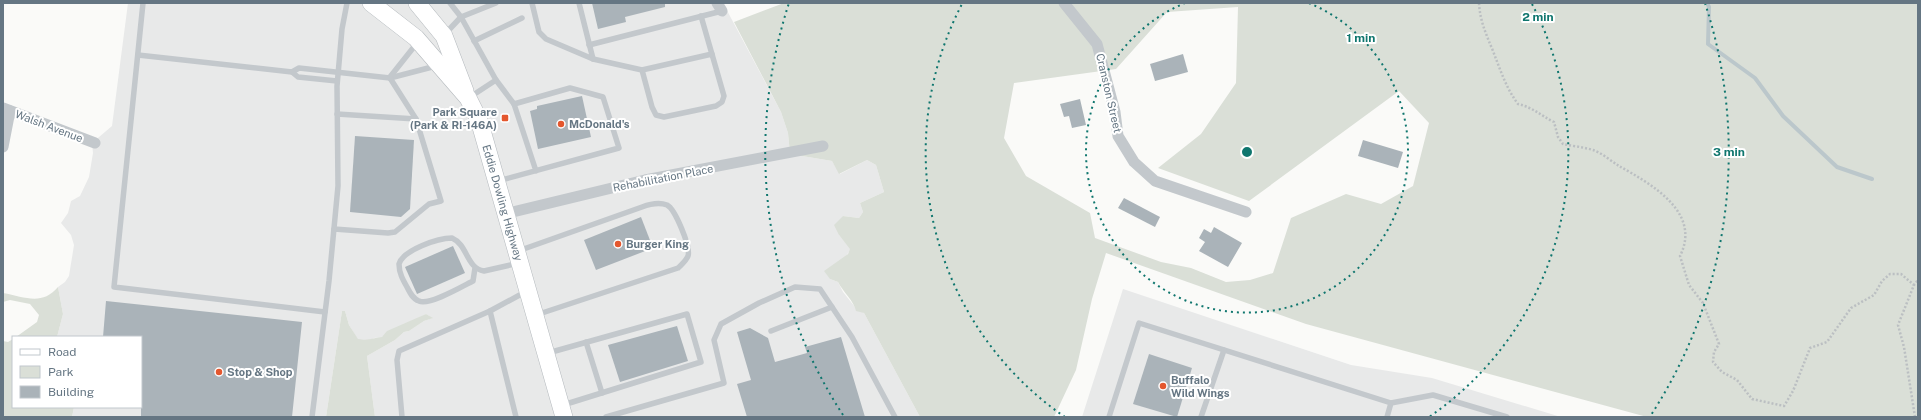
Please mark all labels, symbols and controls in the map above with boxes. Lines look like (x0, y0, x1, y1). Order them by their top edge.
text: 2 min (1522, 10, 1554, 24)
text: 1 min (1347, 31, 1375, 45)
street label: Cranston Street (1094, 52, 1124, 134)
place label: Park Square (Park & RI-146A) (410, 106, 497, 131)
street label: Walsh Avenue (13, 108, 85, 144)
marker: Park Square (Park & RI-146A) (500, 113, 510, 123)
place label: McDonald's (569, 118, 630, 130)
marker: McDonald's (556, 119, 566, 129)
street label: Eddie Dowling Highway (480, 143, 525, 262)
centre of rings (1240, 145, 1254, 159)
text: 3 min (1713, 145, 1745, 159)
street label: Rehabilitation Place (612, 162, 714, 194)
place label: Burger King (626, 238, 689, 250)
marker: Burger King (613, 239, 623, 249)
legend (12, 336, 142, 408)
text: Road (48, 345, 76, 359)
text: Park (48, 365, 74, 379)
place label: Stop & Shop (227, 366, 293, 378)
marker: Stop & Shop (214, 367, 224, 377)
place label: Buffalo Wild Wings (1171, 374, 1230, 399)
marker: Buffalo Wild Wings (1158, 381, 1168, 391)
text: Building (48, 385, 94, 399)

